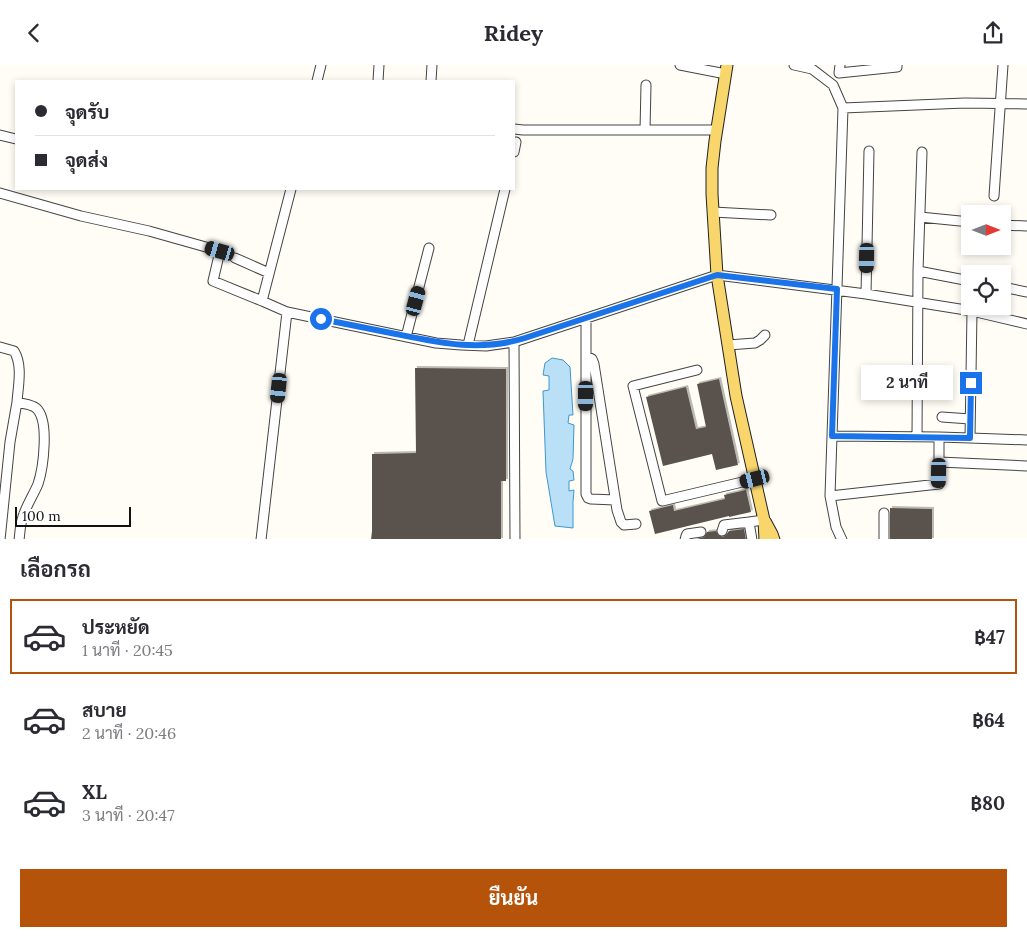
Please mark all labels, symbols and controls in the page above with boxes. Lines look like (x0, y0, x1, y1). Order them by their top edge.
icon: back (20, 19, 48, 47)
text: Ridey (484, 19, 543, 47)
icon: share (979, 19, 1007, 47)
text: จุดรับ (65, 100, 109, 124)
text: จุดส่ง (65, 148, 108, 172)
north arrow (961, 205, 1011, 255)
map controls (961, 205, 1011, 315)
car (203, 240, 236, 262)
car (859, 243, 874, 273)
button: locate (961, 265, 1011, 315)
car (404, 285, 427, 317)
route start (310, 308, 332, 330)
callout: 2 นาที (861, 365, 954, 401)
car (269, 372, 288, 404)
text: 2 นาที (886, 372, 928, 392)
route end (960, 372, 982, 394)
car (578, 381, 593, 411)
car (931, 458, 946, 488)
car (738, 468, 771, 490)
scale bar (15, 505, 131, 528)
text: 100 m (22, 507, 61, 525)
text: เลือกรถ (20, 555, 91, 583)
icon: car (22, 614, 67, 659)
text: ประหยัด (82, 615, 150, 639)
text: ฿47 (974, 625, 1005, 649)
text: 1 นาที · 20:45 (82, 640, 173, 660)
icon: car (22, 697, 67, 742)
text: สบาย (82, 698, 127, 722)
text: ฿64 (972, 708, 1005, 732)
text: 2 นาที · 20:46 (82, 723, 176, 743)
icon: car (22, 780, 67, 825)
text: XL (82, 780, 107, 804)
text: ฿80 (971, 791, 1005, 815)
text: 3 นาที · 20:47 (82, 805, 175, 825)
button: ยืนยัน (20, 869, 1007, 927)

